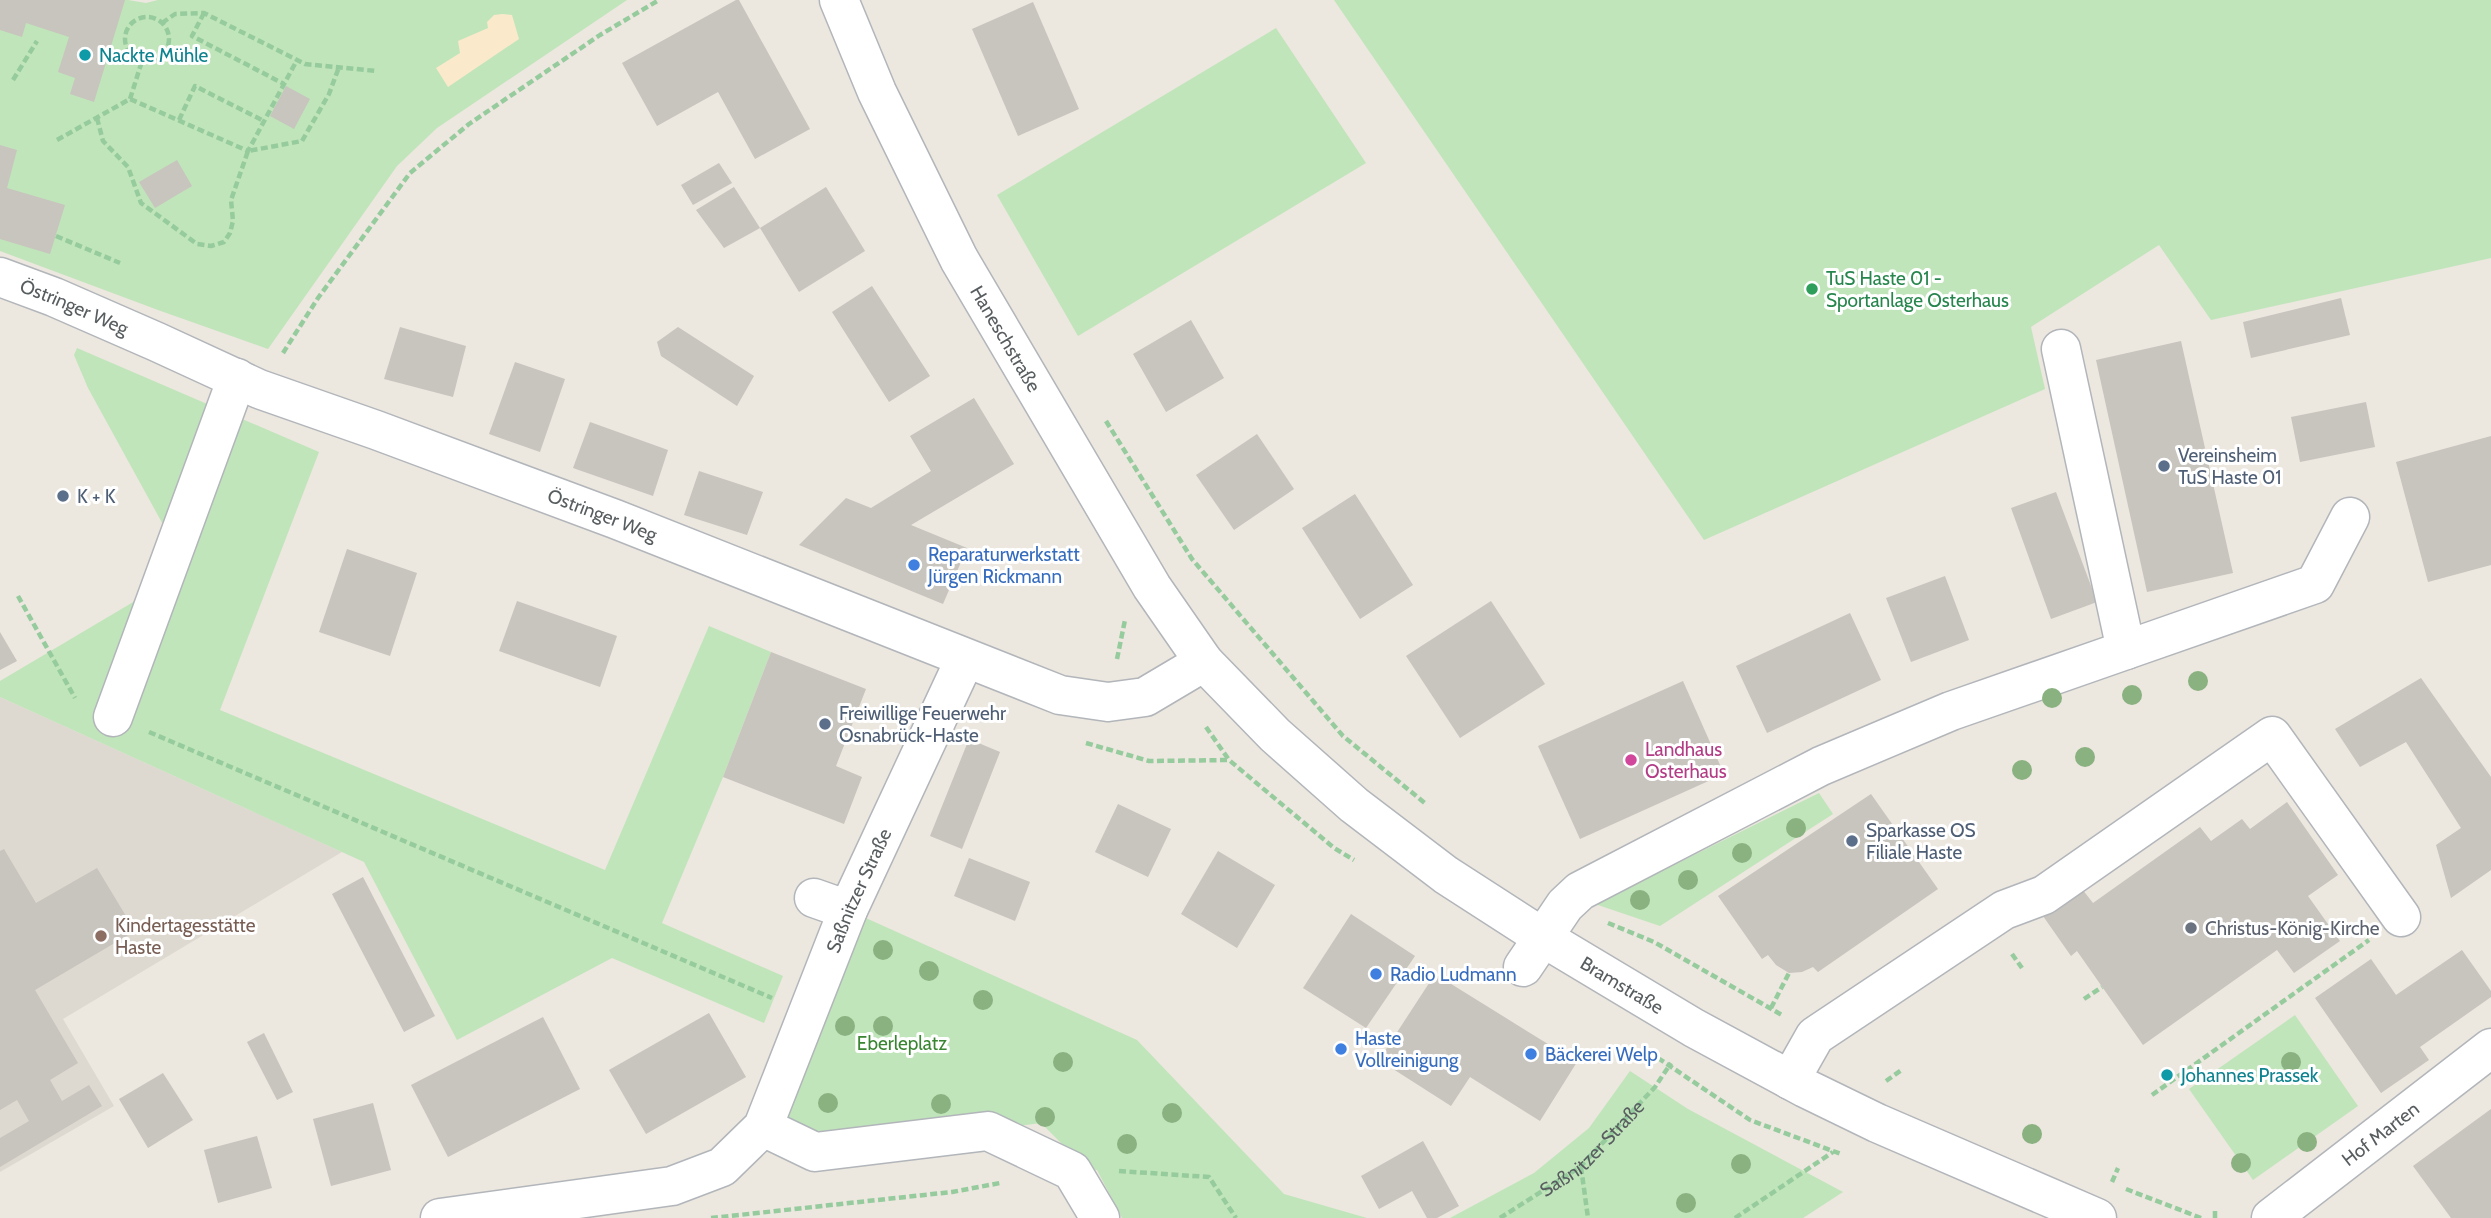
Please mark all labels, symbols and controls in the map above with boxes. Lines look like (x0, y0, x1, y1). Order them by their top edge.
place label: Nackte Mühle (99, 44, 209, 67)
marker: Nackte Mühle (77, 47, 93, 63)
place label: TuS Haste 01 - Sportanlage Osterhaus (1826, 267, 2009, 312)
street label: Östringer Weg (17, 274, 132, 340)
marker: TuS Haste 01 - Sportanlage Osterhaus (1804, 281, 1820, 297)
street label: Haneschstraße (965, 282, 1046, 396)
place label: Vereinsheim TuS Haste 01 (2178, 444, 2282, 489)
marker: Vereinsheim TuS Haste 01 (2156, 458, 2172, 474)
street label: Östringer Weg (544, 484, 661, 547)
place label: K + K (77, 485, 116, 508)
marker: K + K (55, 488, 71, 504)
place label: Reparaturwerkstatt Jürgen Rickmann (927, 543, 1080, 588)
marker: Reparaturwerkstatt Jürgen Rickmann (906, 557, 922, 573)
place label: Freiwillige Feuerwehr Osnabrück-Haste (839, 702, 1006, 747)
marker: Freiwillige Feuerwehr Osnabrück-Haste (817, 716, 833, 732)
place label: Landhaus Osterhaus (1645, 738, 1727, 783)
marker: Landhaus Osterhaus (1623, 752, 1639, 768)
place label: Sparkasse OS Filiale Haste (1866, 819, 1976, 864)
street label: Saßnitzer Straße (821, 825, 897, 956)
marker: Sparkasse OS Filiale Haste (1844, 833, 1860, 849)
place label: Kindertagesstätte Haste (115, 914, 256, 959)
place label: Christus-König-Kirche (2205, 917, 2380, 940)
marker: Christus-König-Kirche (2183, 920, 2199, 936)
marker: Kindertagesstätte Haste (93, 928, 109, 944)
street label: Bramstraße (1576, 952, 1668, 1019)
place label: Radio Ludmann (1390, 963, 1517, 986)
marker: Radio Ludmann (1368, 966, 1384, 982)
place label: Haste Vollreinigung (1355, 1027, 1459, 1072)
park label: Eberleplatz (857, 1032, 947, 1055)
marker: Haste Vollreinigung (1333, 1041, 1349, 1057)
place label: Bäckerei Welp (1545, 1043, 1658, 1066)
marker: Bäckerei Welp (1523, 1046, 1539, 1062)
place label: Johannes Prassek (2180, 1064, 2319, 1087)
marker: Johannes Prassek (2159, 1067, 2175, 1083)
street label: Saßnitzer Straße (1535, 1095, 1649, 1202)
street label: Hof Marten (2337, 1097, 2424, 1171)

